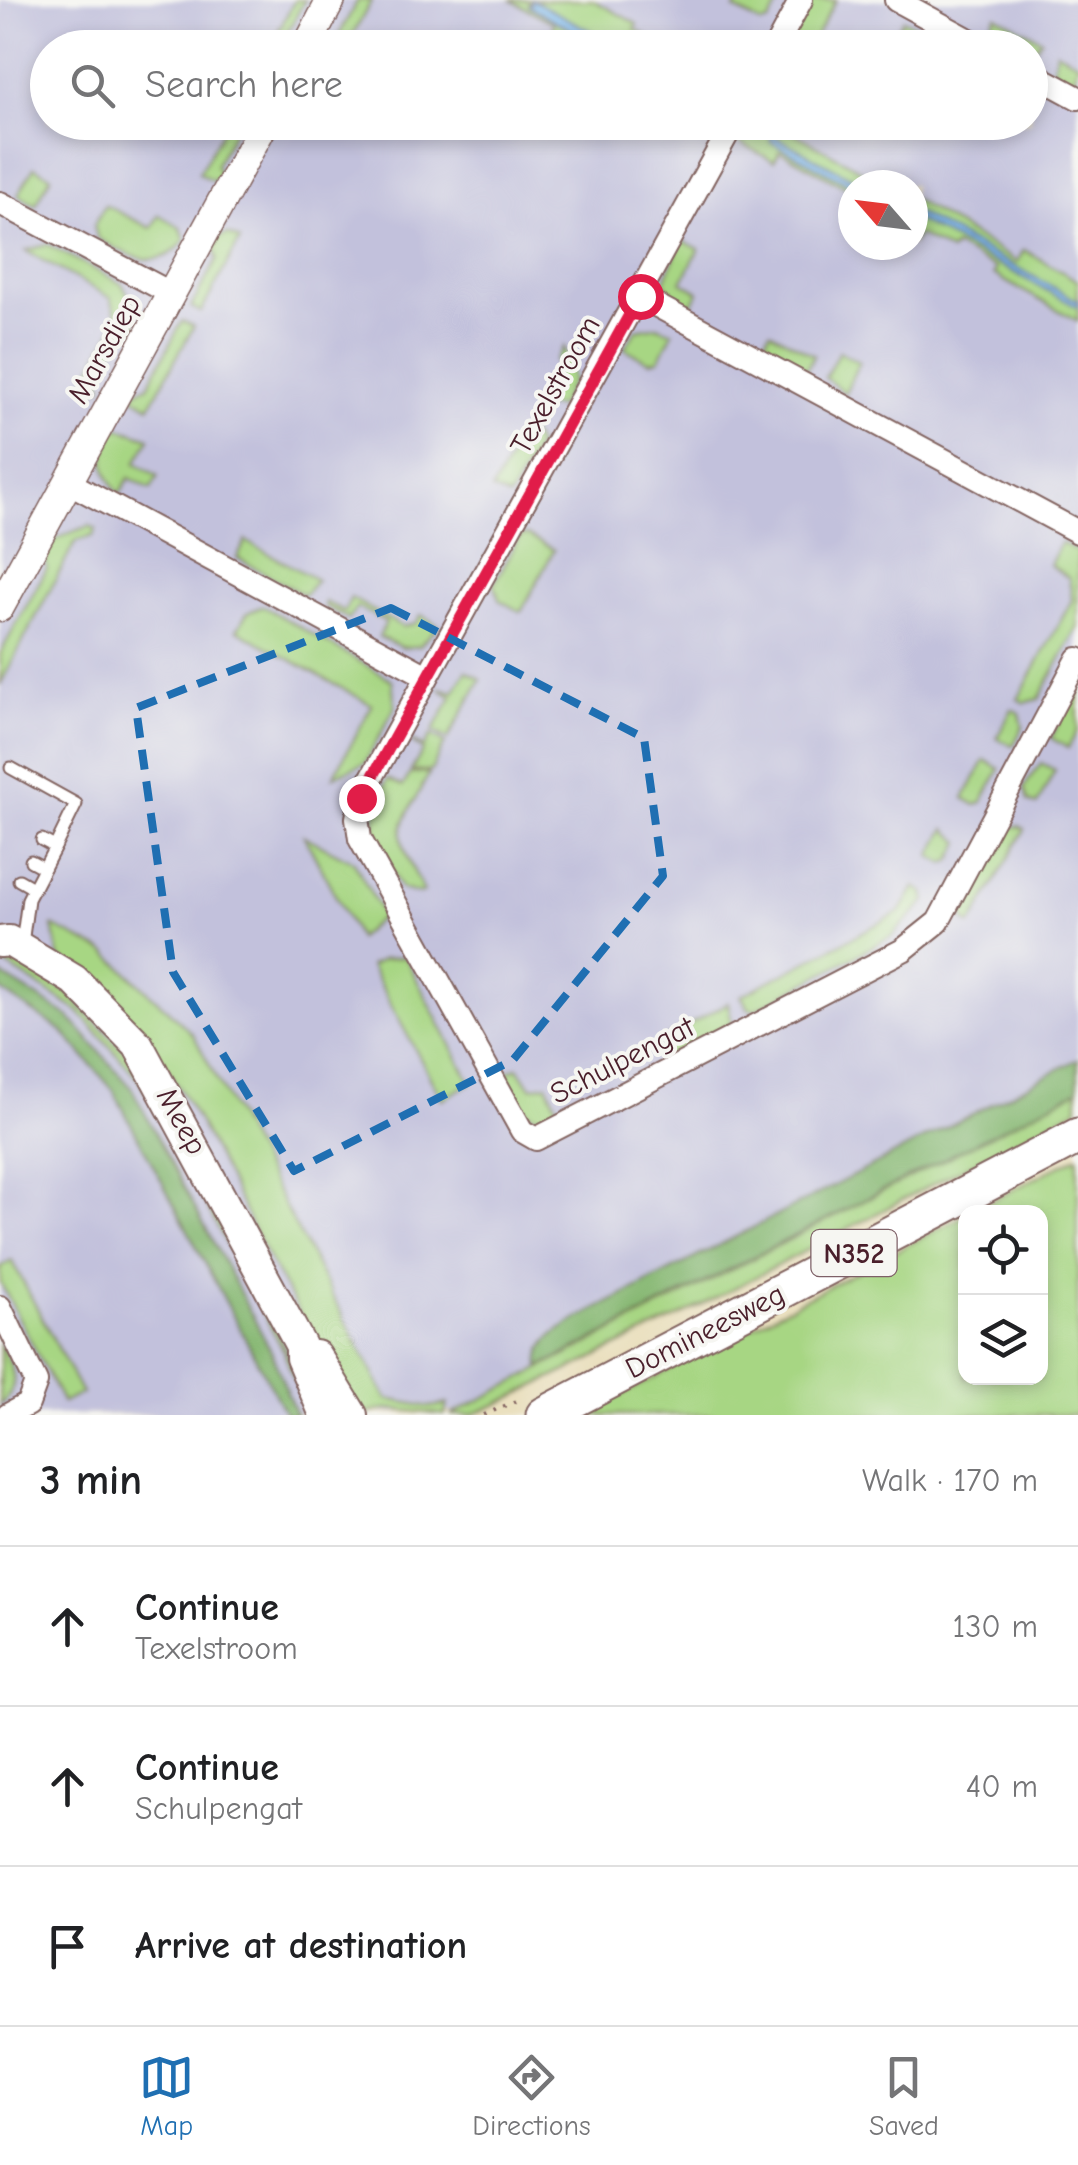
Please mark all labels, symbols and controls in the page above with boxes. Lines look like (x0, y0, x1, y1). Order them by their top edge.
search box (30, 30, 1048, 140)
icon: search (65, 58, 120, 113)
text: Search here (145, 63, 343, 107)
north arrow (838, 170, 928, 260)
route start (618, 274, 664, 320)
street label: Marsdiep (60, 289, 148, 410)
street label: Texelstroom (503, 310, 608, 460)
route end (339, 776, 385, 822)
street label: Schulpengat (545, 1009, 701, 1112)
street label: Meep (149, 1082, 214, 1161)
map controls (958, 1205, 1048, 1385)
button: locate (958, 1205, 1048, 1295)
road number: N352 (812, 1230, 896, 1276)
street label: Domineesweg (620, 1276, 791, 1386)
button: layers (958, 1295, 1048, 1385)
text: 3 min (40, 1456, 142, 1505)
text: Walk · 170 m (862, 1462, 1038, 1499)
text: Continue (135, 1586, 279, 1630)
icon: ahead (40, 1599, 95, 1654)
text: 130 m (952, 1608, 1038, 1645)
text: Texelstroom (135, 1630, 298, 1667)
text: Continue (135, 1746, 279, 1790)
icon: ahead (40, 1759, 95, 1814)
text: 40 m (966, 1768, 1038, 1805)
text: Schulpengat (135, 1790, 302, 1827)
icon: arrive (40, 1919, 95, 1974)
text: Arrive at destination (135, 1924, 467, 1968)
tab: Map (139, 2050, 194, 2142)
tab: Directions (472, 2050, 591, 2142)
tab: Saved (869, 2050, 939, 2142)

